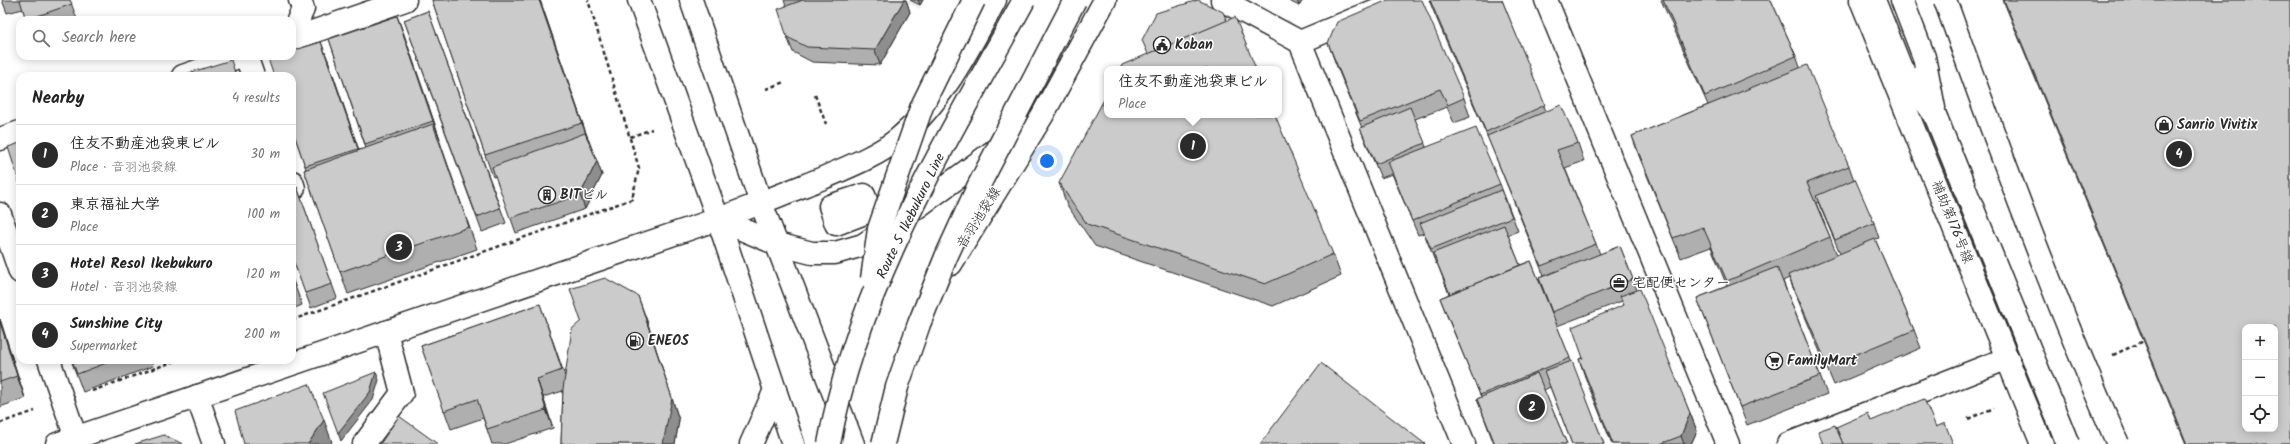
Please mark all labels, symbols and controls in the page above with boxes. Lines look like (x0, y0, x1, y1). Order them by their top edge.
search box (16, 16, 296, 60)
text: Search here (62, 26, 136, 50)
icon: search (30, 27, 52, 49)
place label: Koban (1175, 34, 1213, 56)
public building icon: Koban (1152, 35, 1172, 55)
popup (1104, 66, 1282, 118)
text: 住友不動産池袋東ビル (1118, 70, 1268, 94)
text: Nearby (32, 85, 84, 112)
text: 4 results (232, 88, 280, 109)
text: Place (1118, 94, 1146, 115)
place label: Sanrio Vivitix (2177, 114, 2258, 136)
shop icon: Sanrio Vivitix (2154, 115, 2174, 135)
pin: 1 (1180, 131, 1206, 161)
text: 住友不動産池袋東ビル (70, 132, 220, 156)
pin: 4 (2166, 139, 2192, 169)
text: 1 (43, 144, 47, 165)
text: 30 m (251, 144, 280, 165)
street label: Route 5 Ikebukuro Line (871, 149, 951, 283)
your location (1037, 151, 1057, 171)
text: Place · 音羽池袋線 (70, 157, 176, 178)
street label: 補助第176号線 (1925, 177, 1979, 267)
street label: 音羽池袋線 (951, 182, 1007, 254)
place label: BITビル (560, 184, 608, 206)
building icon: BITビル (537, 185, 557, 205)
text: 東京福祉大学 (70, 193, 160, 217)
text: 2 (41, 204, 49, 225)
text: 100 m (247, 204, 280, 225)
text: Place (70, 217, 98, 238)
pin: 3 (386, 232, 412, 262)
text: Hotel Resol Ikebukuro (70, 252, 213, 276)
text: 3 (41, 264, 49, 285)
text: 120 m (246, 264, 280, 285)
place label: 宅配便センター (1632, 272, 1730, 294)
office icon: 宅配便センター (1609, 273, 1629, 293)
text: Hotel · 音羽池袋線 (70, 277, 177, 298)
text: Sunshine City (70, 312, 162, 336)
text: 4 (41, 324, 49, 345)
text: 200 m (244, 324, 280, 345)
map controls (2242, 324, 2278, 432)
button: + (2242, 324, 2278, 360)
place label: ENEOS (648, 330, 689, 352)
fuel station icon: ENEOS (625, 331, 645, 351)
text: Supermarket (70, 336, 137, 357)
place label: FamilyMart (1787, 350, 1858, 372)
supermarket icon: FamilyMart (1764, 351, 1784, 371)
button: − (2242, 360, 2278, 396)
pin: 2 (1519, 392, 1545, 422)
button: locate (2242, 396, 2278, 432)

